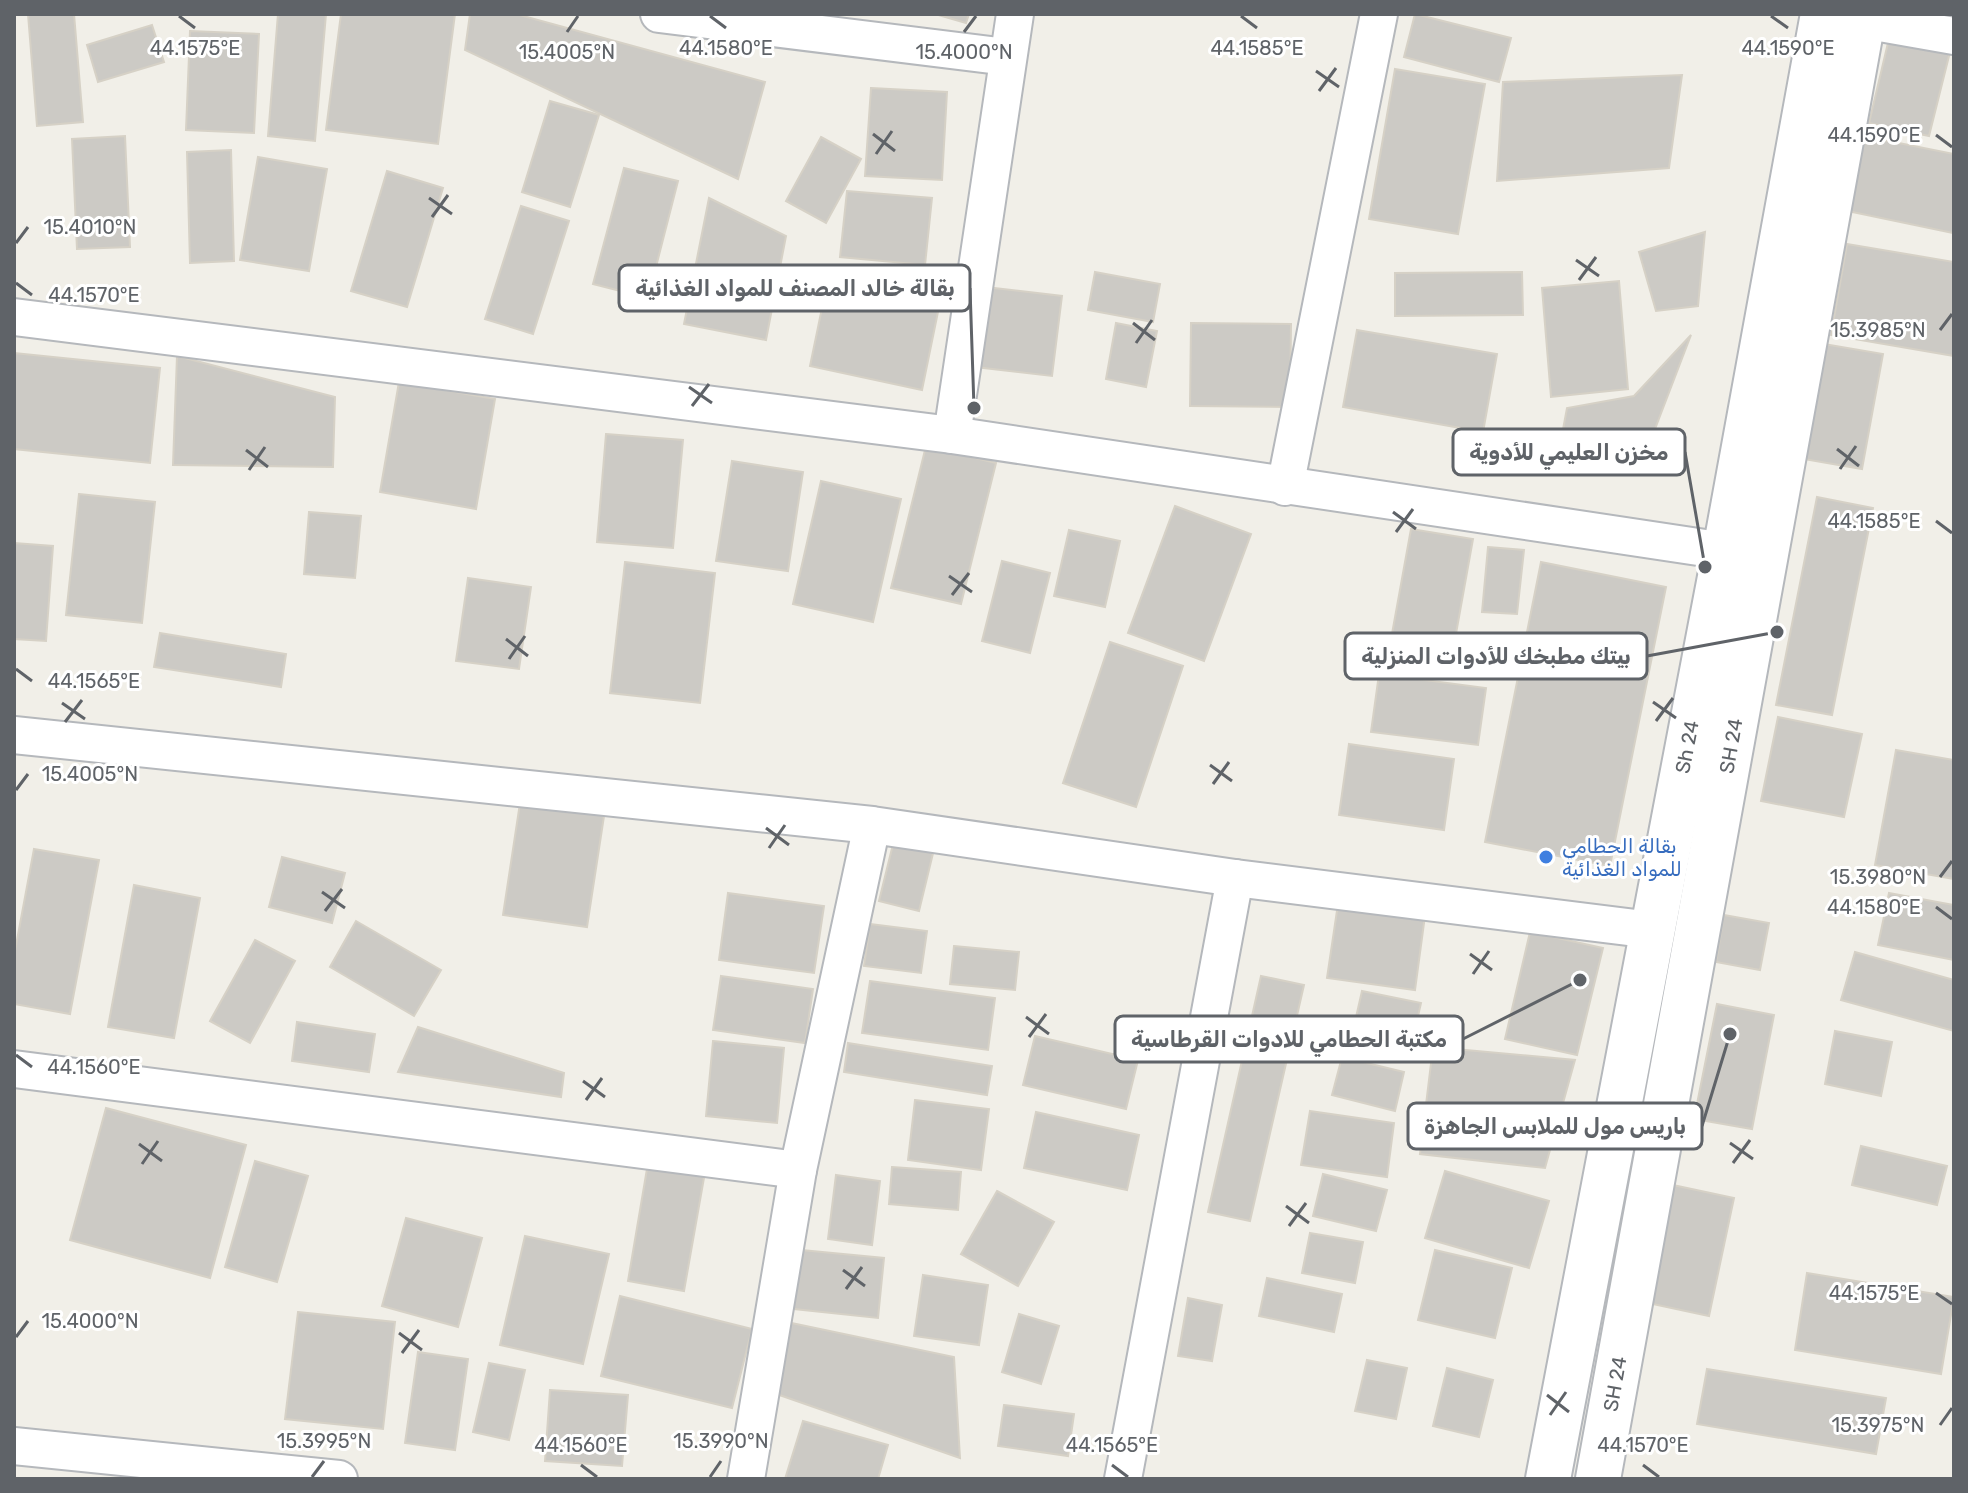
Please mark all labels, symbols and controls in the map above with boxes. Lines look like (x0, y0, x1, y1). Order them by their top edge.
text: 44.1575°E (150, 36, 240, 60)
text: 44.1580°E (679, 36, 773, 60)
text: 44.1585°E (1210, 36, 1304, 60)
text: 44.1590°E (1741, 36, 1835, 60)
text: 15.4005°N (519, 40, 615, 64)
text: 15.4000°N (915, 40, 1013, 64)
text: 44.1590°E (1827, 123, 1921, 147)
text: 15.4010°N (43, 215, 137, 239)
callout: بقالة خالد المصنف للمواد الغذائية (619, 265, 970, 311)
text: بقالة خالد المصنف للمواد الغذائية (635, 275, 955, 302)
text: 44.1570°E (48, 283, 140, 307)
text: 15.3985°N (1830, 318, 1926, 342)
callout: مخزن العليمي للأدوية (1453, 429, 1685, 475)
text: مخزن العليمي للأدوية (1469, 439, 1669, 470)
text: 44.1585°E (1827, 509, 1921, 533)
callout: بيتك مطبخك للأدوات المنزلية (1345, 633, 1647, 679)
text: بيتك مطبخك للأدوات المنزلية (1361, 643, 1631, 670)
text: 44.1565°E (48, 669, 140, 693)
street label: SH 24 (1714, 717, 1748, 775)
street label: Sh 24 (1670, 718, 1704, 776)
text: 15.4005°N (42, 762, 138, 786)
place label: بقالة الحطامي للمواد الغذائية (1562, 834, 1682, 881)
marker: بقالة الحطامي للمواد الغذائية (1537, 848, 1555, 866)
text: 15.3980°N (1830, 865, 1926, 889)
text: 44.1580°E (1827, 895, 1921, 919)
callout: مكتبة الحطامي للادوات القرطاسية (1115, 1016, 1463, 1062)
text: مكتبة الحطامي للادوات القرطاسية (1131, 1026, 1447, 1057)
text: 44.1560°E (47, 1055, 141, 1079)
callout: باريس مول للملابس الجاهزة (1408, 1103, 1702, 1149)
text: باريس مول للملابس الجاهزة (1424, 1113, 1686, 1140)
text: 44.1575°E (1829, 1281, 1919, 1305)
text: 15.4000°N (41, 1309, 139, 1333)
street label: SH 24 (1598, 1355, 1632, 1413)
text: 15.3975°N (1832, 1413, 1924, 1437)
text: 15.3995°N (277, 1429, 371, 1453)
text: 15.3990°N (673, 1429, 769, 1453)
text: 44.1560°E (534, 1433, 628, 1457)
text: 44.1565°E (1066, 1433, 1158, 1457)
text: 44.1570°E (1597, 1433, 1689, 1457)

